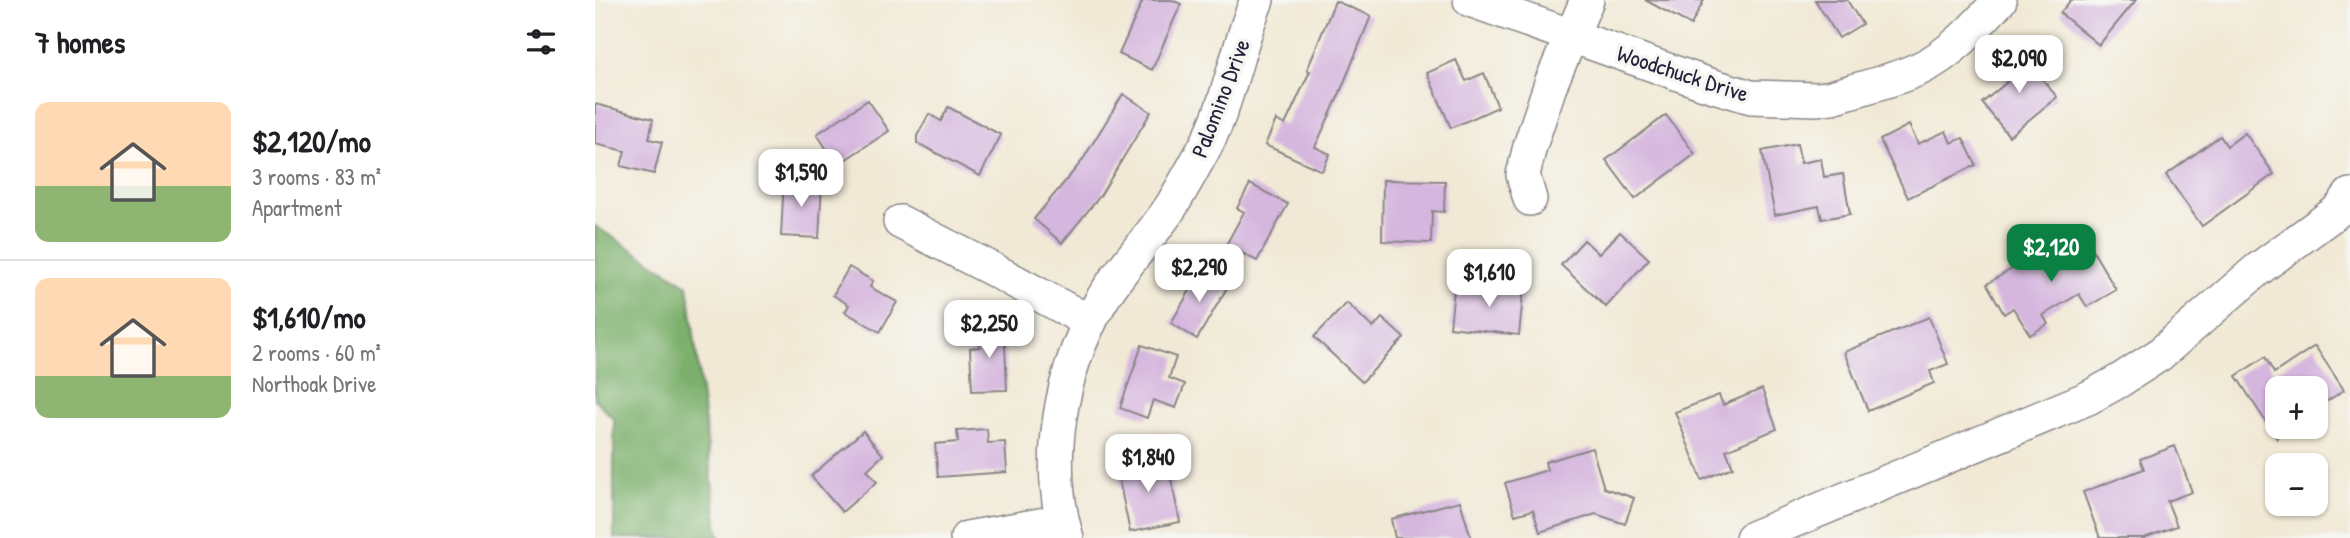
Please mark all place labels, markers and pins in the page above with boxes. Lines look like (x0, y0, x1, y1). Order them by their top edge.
pin: $2,090 (1962, 36, 2076, 95)
pin: $1,590 (744, 150, 858, 209)
pin: $2,120 (1994, 224, 2108, 284)
pin: $2,290 (1142, 244, 1256, 304)
pin: $1,610 (1432, 250, 1546, 309)
pin: $2,250 (932, 300, 1046, 360)
pin: $1,840 (1091, 434, 1205, 494)

